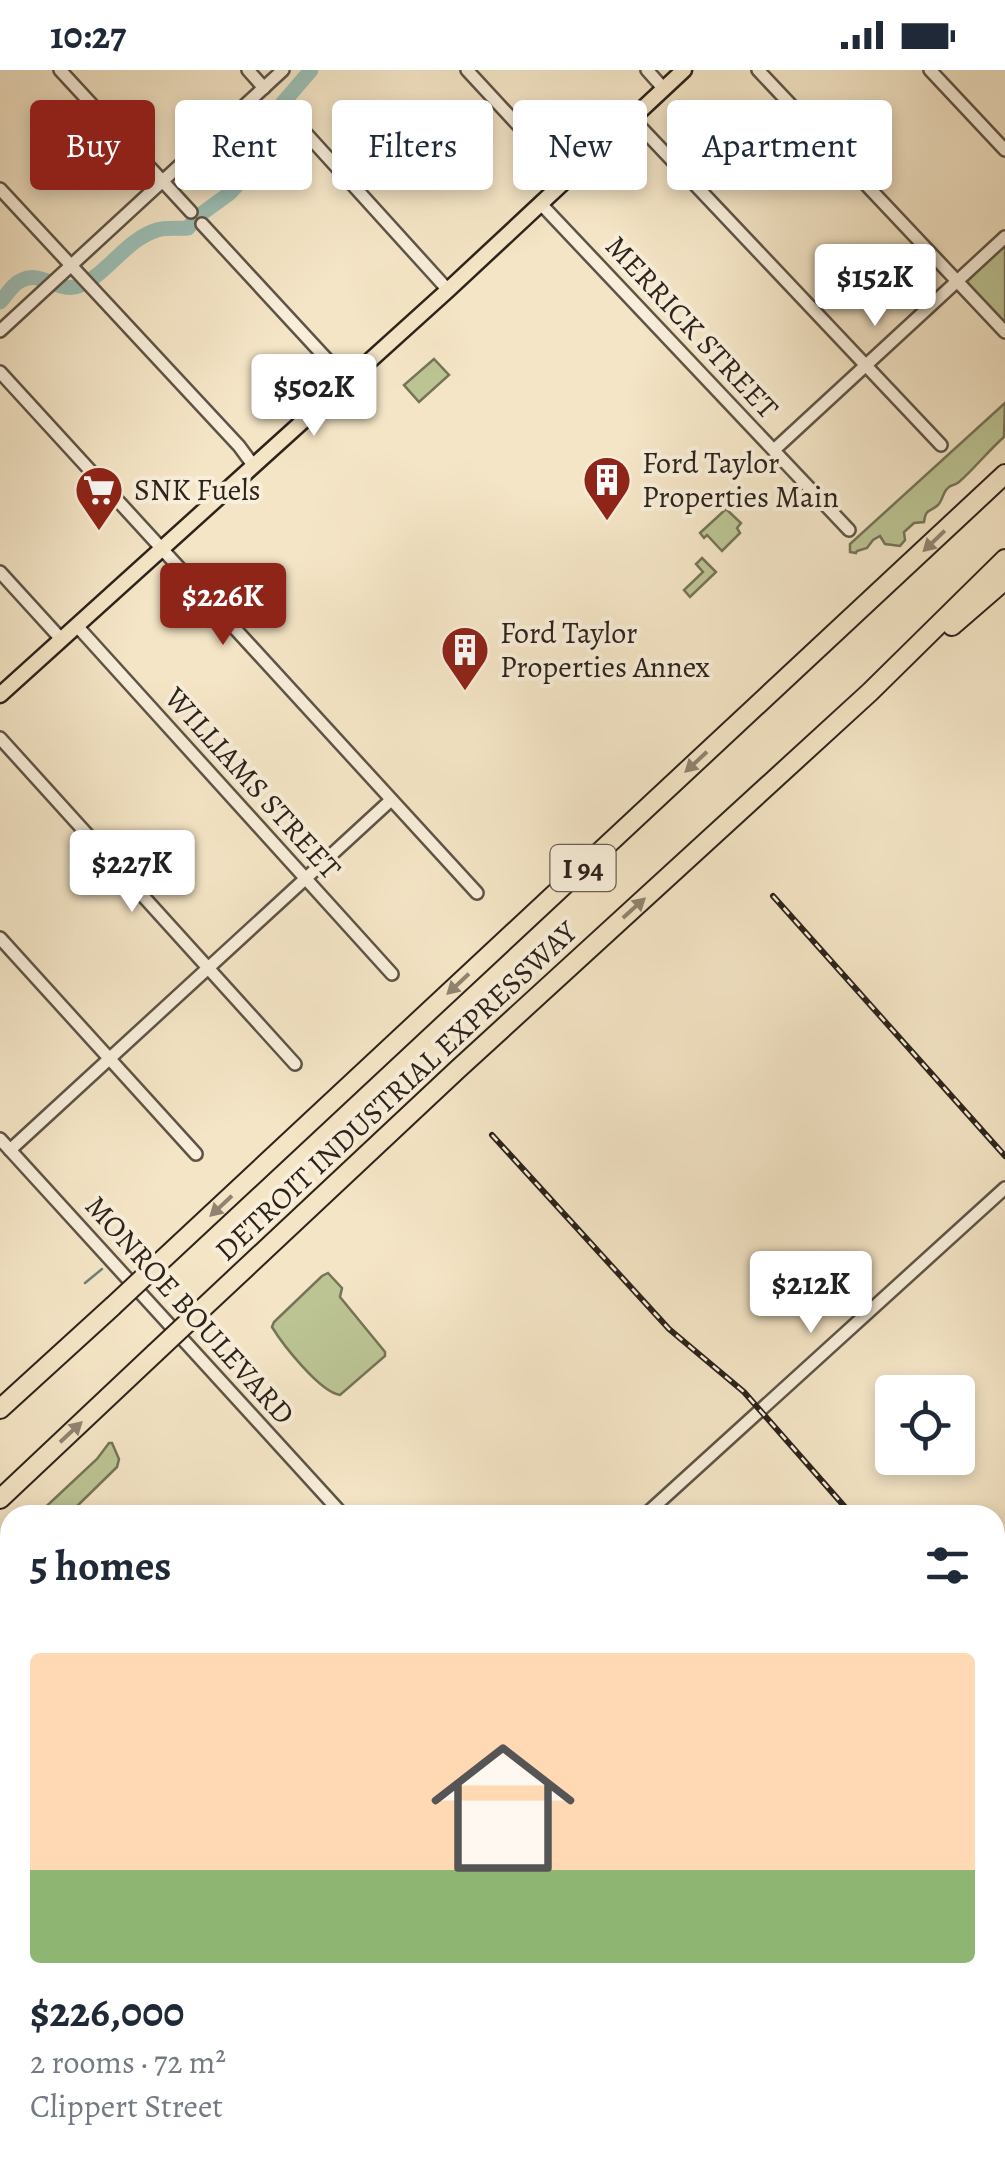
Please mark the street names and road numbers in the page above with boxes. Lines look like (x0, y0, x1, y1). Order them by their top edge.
street label: MERRICK STREET (597, 227, 788, 428)
street label: WILLIAMS STREET (155, 678, 350, 888)
road number: I 94 (550, 845, 616, 891)
street label: DETROIT INDUSTRIAL EXPRESSWAY (206, 912, 586, 1270)
street label: MONROE BOULEVARD (76, 1187, 304, 1433)

